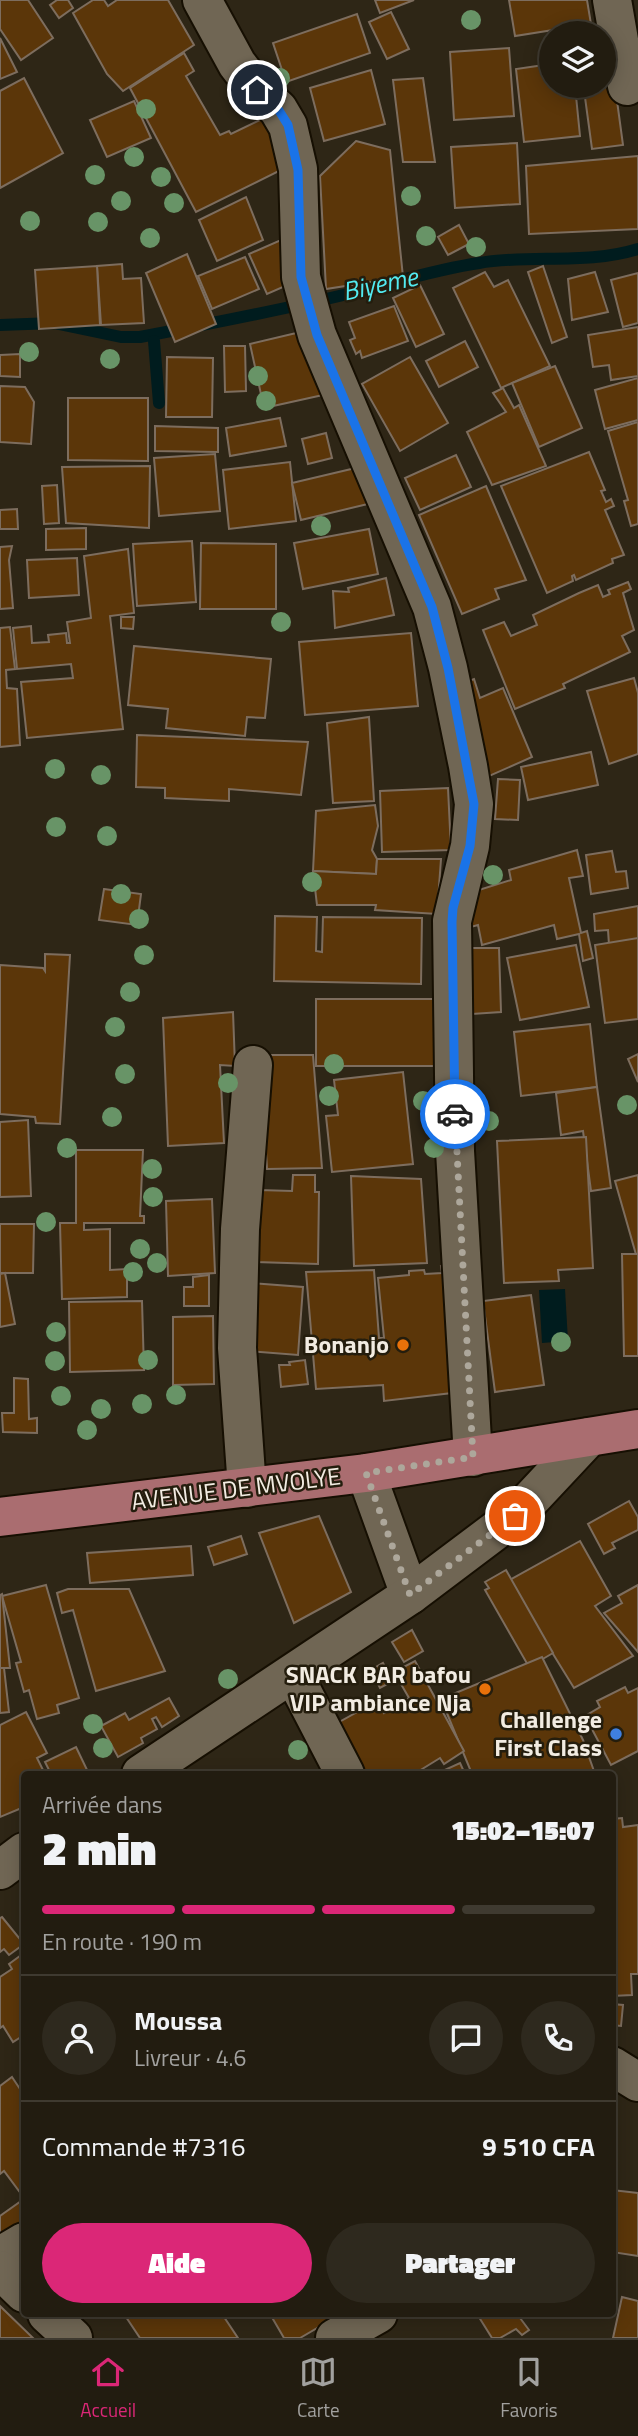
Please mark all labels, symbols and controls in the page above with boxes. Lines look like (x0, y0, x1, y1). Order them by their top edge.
map controls (539, 21, 616, 98)
button: layers (539, 21, 616, 98)
pin (227, 60, 287, 120)
icon: home (238, 71, 276, 109)
water label: Biyeme (339, 256, 423, 310)
courier (420, 1079, 490, 1149)
icon: car (436, 1095, 474, 1133)
place label: Bonanjo (304, 1326, 389, 1362)
marker: Bonanjo (395, 1337, 411, 1353)
street label: AVENUE DE MVOLYE (129, 1457, 342, 1519)
pin (485, 1486, 545, 1546)
icon: bag (496, 1497, 534, 1535)
place label: SNACK BAR bafou VIP ambiance Nja (286, 1656, 471, 1720)
marker: SNACK BAR bafou VIP ambiance Nja (477, 1681, 493, 1697)
place label: Challenge First Class (494, 1701, 602, 1765)
marker: Challenge First Class (608, 1726, 624, 1742)
text: Arrivée dans (42, 1787, 163, 1822)
text: 15:02–15:07 (451, 1811, 595, 1850)
text: 2 min (42, 1813, 156, 1883)
text: En route · 190 m (42, 1924, 202, 1959)
button: person (42, 2001, 116, 2075)
text: Moussa (134, 2001, 222, 2040)
button: chat (429, 2001, 503, 2075)
button: phone (521, 2001, 595, 2075)
text: Livreur · 4.6 (134, 2040, 246, 2075)
text: Commande #7316 (42, 2127, 245, 2166)
text: 9 510 CFA (482, 2127, 595, 2166)
button: Aide (42, 2223, 312, 2303)
button: Partager (326, 2223, 595, 2303)
tab: Accueil (80, 2353, 136, 2424)
tab: Carte (297, 2353, 340, 2424)
tab: Favoris (500, 2353, 558, 2424)

